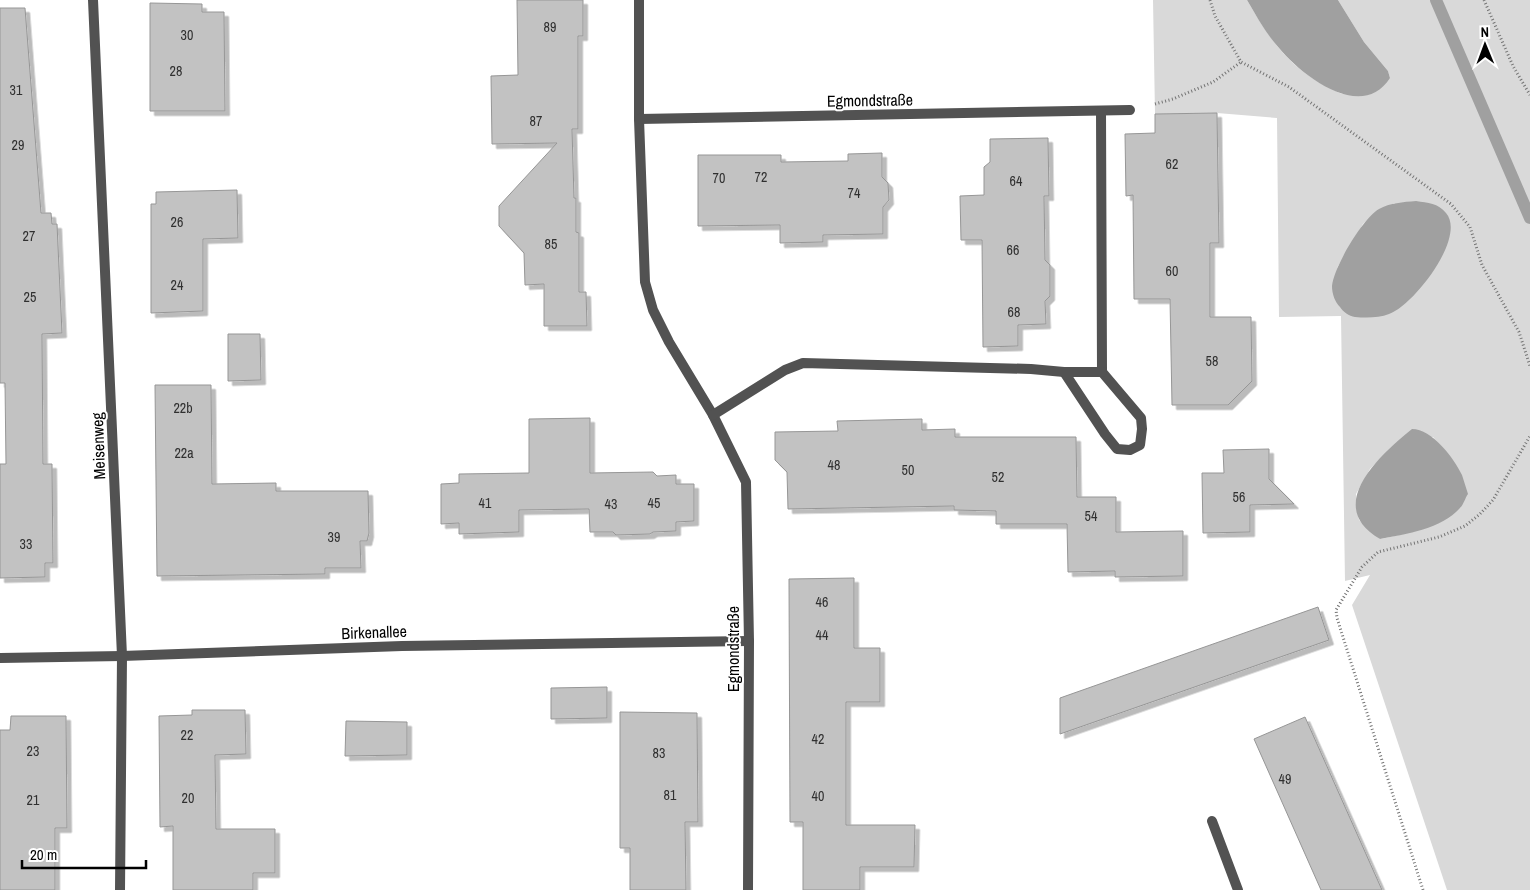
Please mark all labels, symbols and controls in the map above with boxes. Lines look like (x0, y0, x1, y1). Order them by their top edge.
house number: 89 (544, 18, 556, 36)
north arrow (1460, 20, 1510, 70)
text: N (1480, 23, 1489, 41)
house number: 30 (181, 26, 193, 44)
house number: 28 (170, 62, 182, 80)
house number: 31 (10, 81, 23, 99)
street label: Egmondstraße (827, 88, 913, 112)
house number: 87 (530, 112, 542, 130)
house number: 29 (12, 136, 24, 154)
house number: 62 (1166, 155, 1178, 173)
house number: 72 (755, 168, 767, 186)
house number: 70 (713, 169, 725, 187)
house number: 64 (1010, 172, 1023, 190)
house number: 74 (848, 184, 861, 202)
house number: 26 (171, 213, 183, 231)
house number: 27 (23, 227, 35, 245)
house number: 85 (545, 235, 557, 253)
house number: 66 (1007, 241, 1019, 259)
house number: 60 (1166, 262, 1178, 280)
house number: 24 (171, 276, 184, 294)
house number: 25 (24, 288, 36, 306)
house number: 68 (1008, 303, 1020, 321)
house number: 58 (1206, 352, 1218, 370)
house number: 22b (173, 399, 193, 417)
street label: Meisenweg (86, 411, 110, 480)
house number: 22a (174, 444, 194, 462)
house number: 48 (828, 456, 840, 474)
house number: 50 (902, 461, 914, 479)
house number: 52 (992, 468, 1004, 486)
house number: 56 (1233, 488, 1245, 506)
house number: 41 (479, 494, 492, 512)
house number: 45 (648, 494, 660, 512)
house number: 43 (605, 495, 617, 513)
house number: 54 (1085, 507, 1098, 525)
house number: 39 (328, 528, 340, 546)
house number: 33 (20, 535, 32, 553)
house number: 46 (816, 593, 828, 611)
street label: Egmondstraße (722, 606, 744, 692)
street label: Birkenallee (341, 620, 407, 644)
house number: 44 (816, 626, 829, 644)
house number: 22 (181, 726, 193, 744)
house number: 42 (812, 730, 824, 748)
house number: 23 (27, 742, 39, 760)
house number: 83 (653, 744, 665, 762)
house number: 49 (1279, 770, 1291, 788)
house number: 81 (664, 786, 677, 804)
house number: 40 (812, 787, 824, 805)
house number: 20 (182, 789, 194, 807)
house number: 21 (27, 791, 40, 809)
scale bar (22, 838, 146, 870)
text: 20 m (30, 844, 57, 865)

